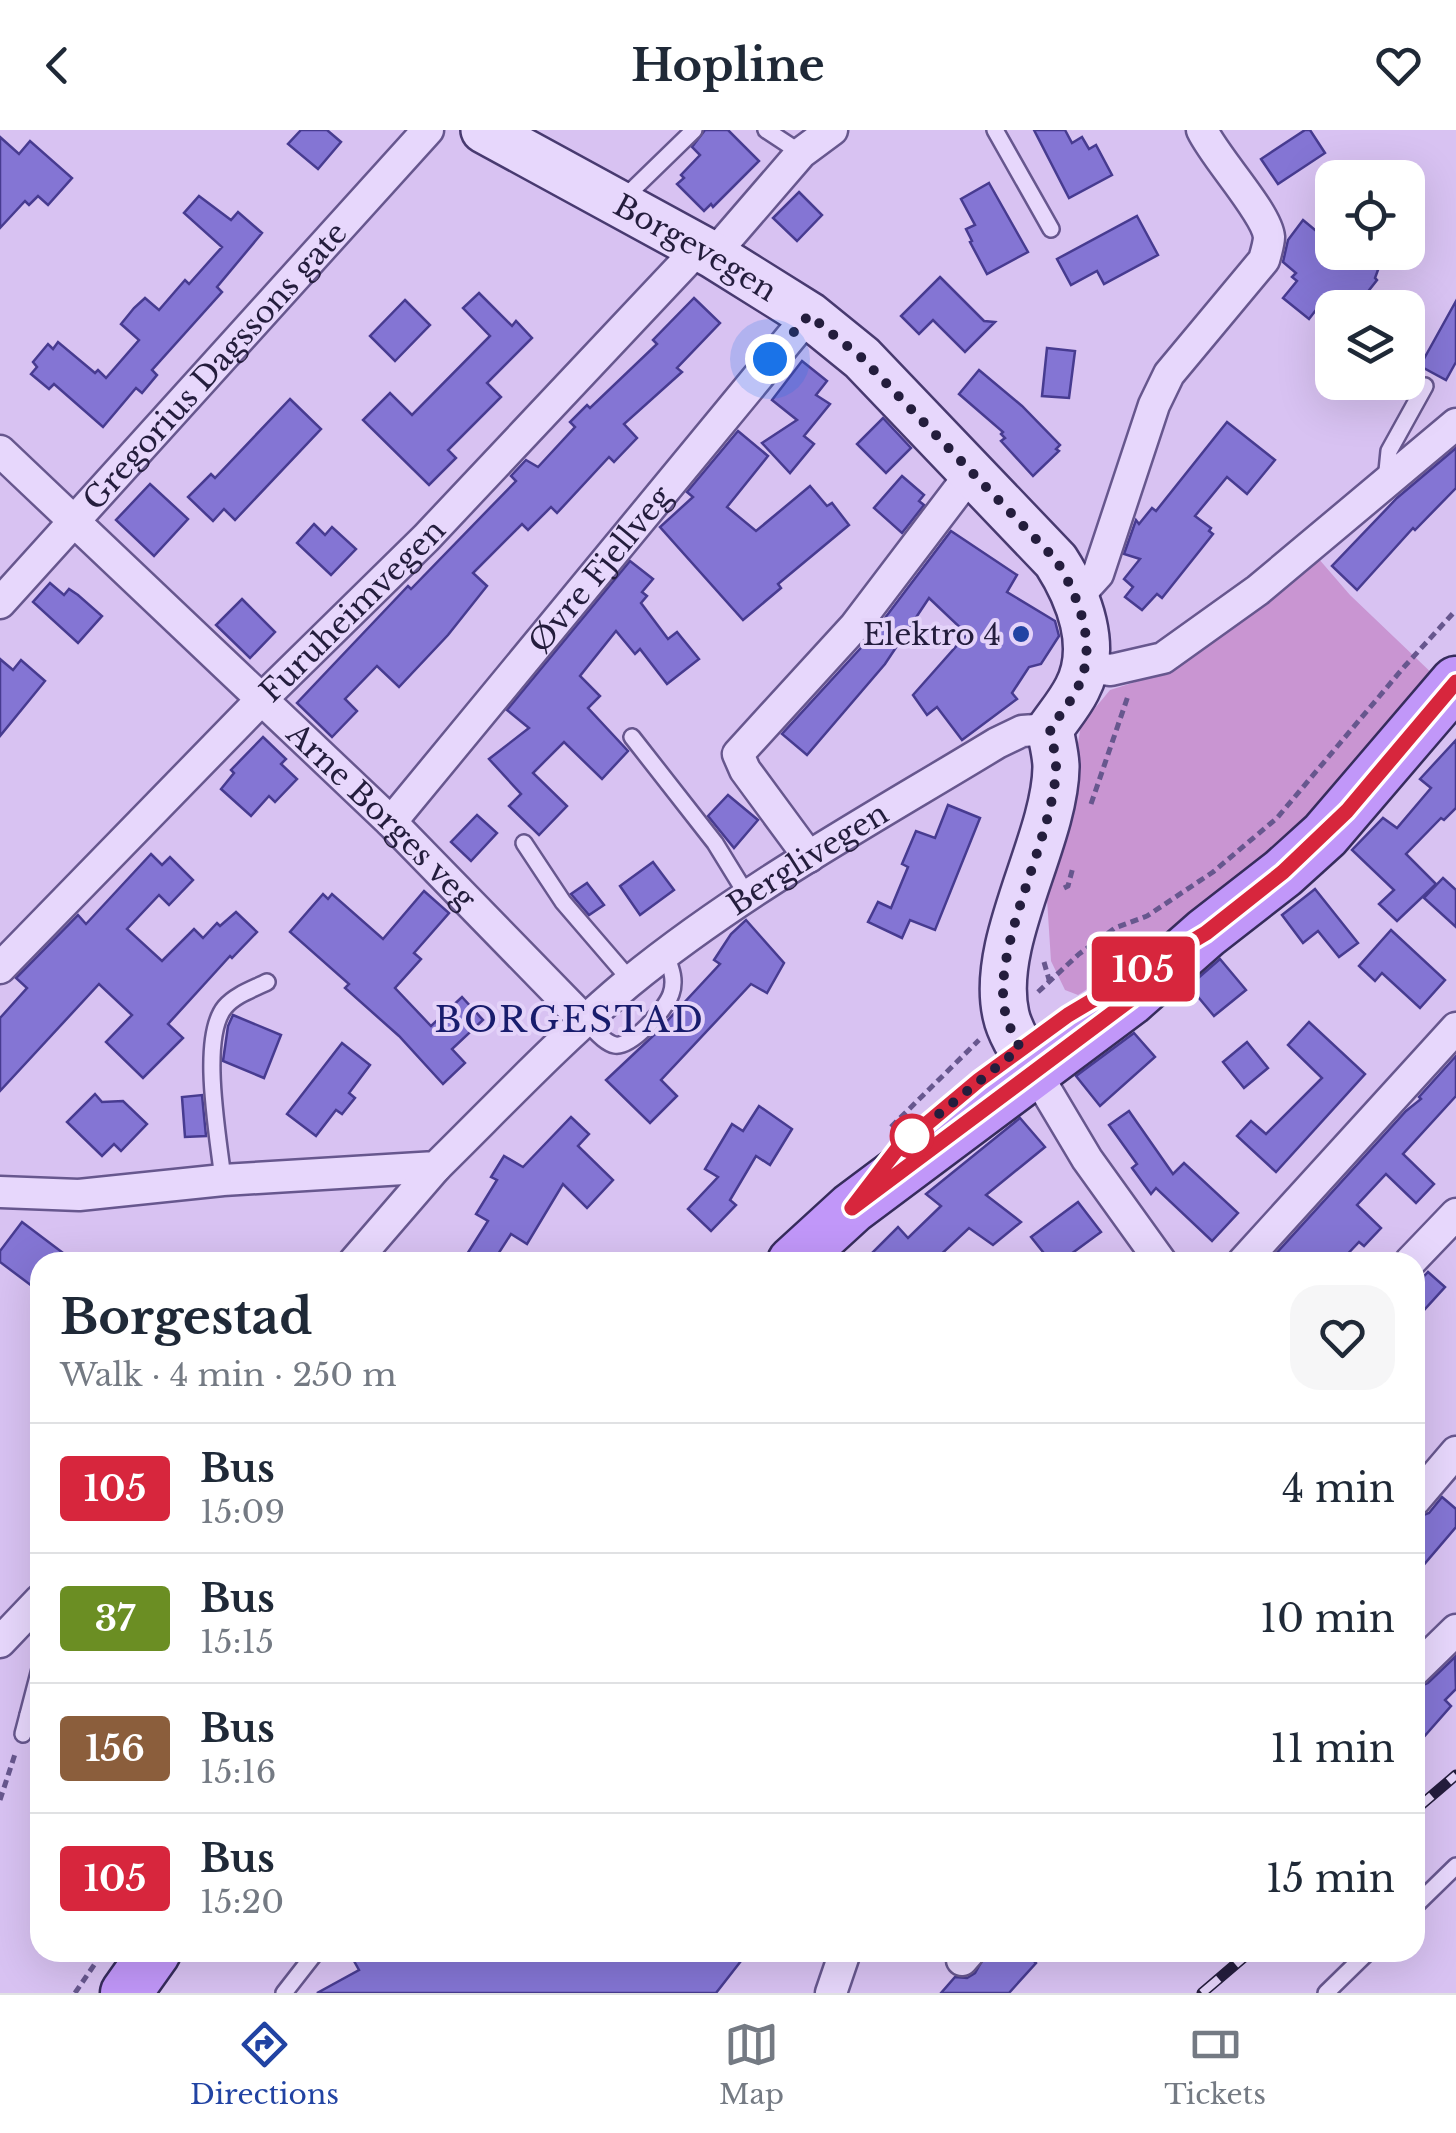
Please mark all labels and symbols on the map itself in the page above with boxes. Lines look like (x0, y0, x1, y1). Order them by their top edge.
street label: Borgevegen (608, 186, 784, 309)
street label: Gregorius Dagssons gate (75, 214, 354, 517)
your location (745, 334, 795, 384)
street label: Øvre Fjellveg (520, 477, 680, 660)
street label: Furuheimvegen (252, 511, 453, 709)
place label: Elektro 4 (863, 616, 1001, 653)
marker: Elektro 4 (1010, 623, 1032, 645)
street label: Arne Borges veg (279, 714, 485, 917)
street label: Berglivegen (720, 794, 895, 923)
line badge: 105 (1086, 936, 1200, 1002)
district label: BORGESTAD (435, 998, 705, 1041)
unlabelled marker (891, 1115, 933, 1157)

